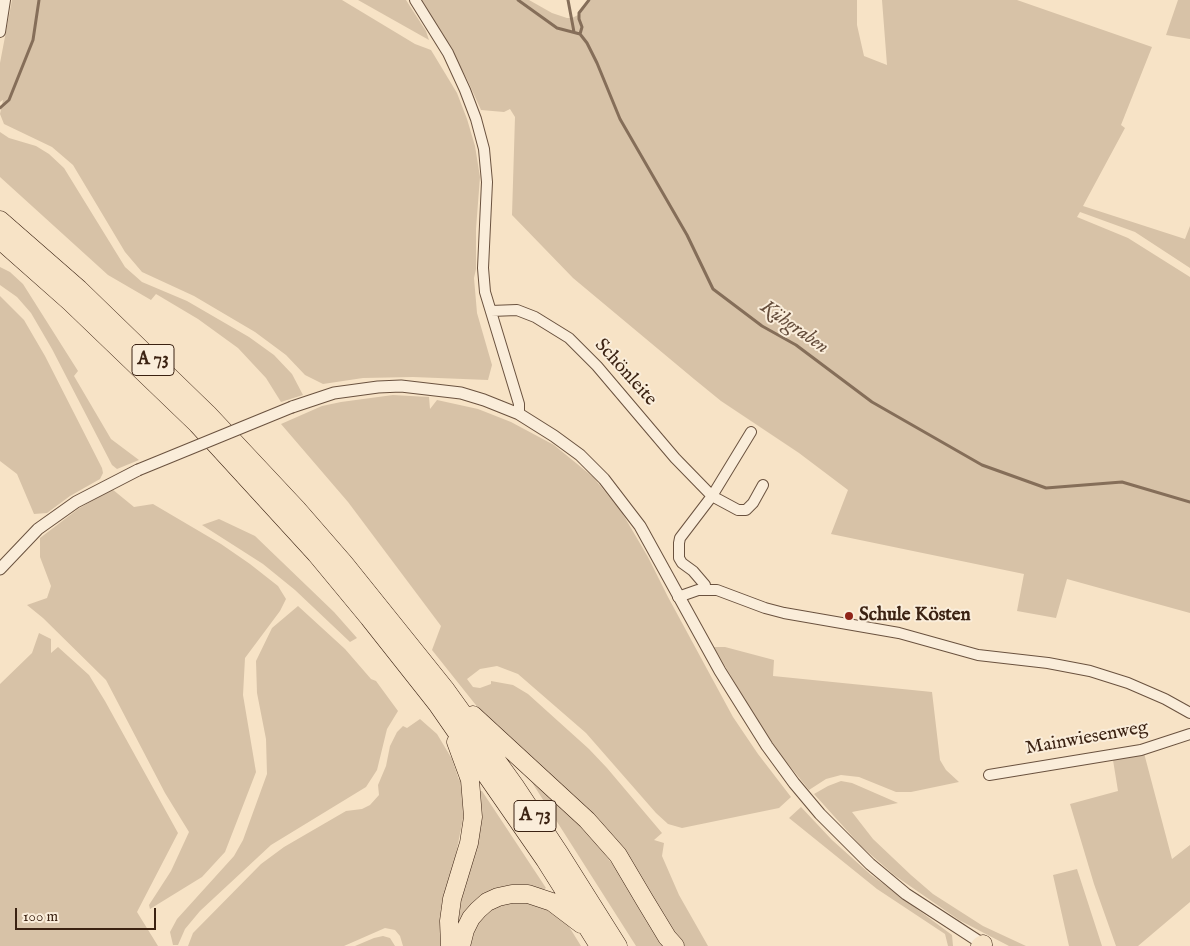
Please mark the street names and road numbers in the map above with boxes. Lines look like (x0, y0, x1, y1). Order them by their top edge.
street label: Schönleite (589, 335, 661, 411)
road number: A 73 (132, 344, 174, 376)
street label: Mainwiesenweg (1024, 717, 1150, 761)
road number: A 73 (514, 800, 556, 831)

